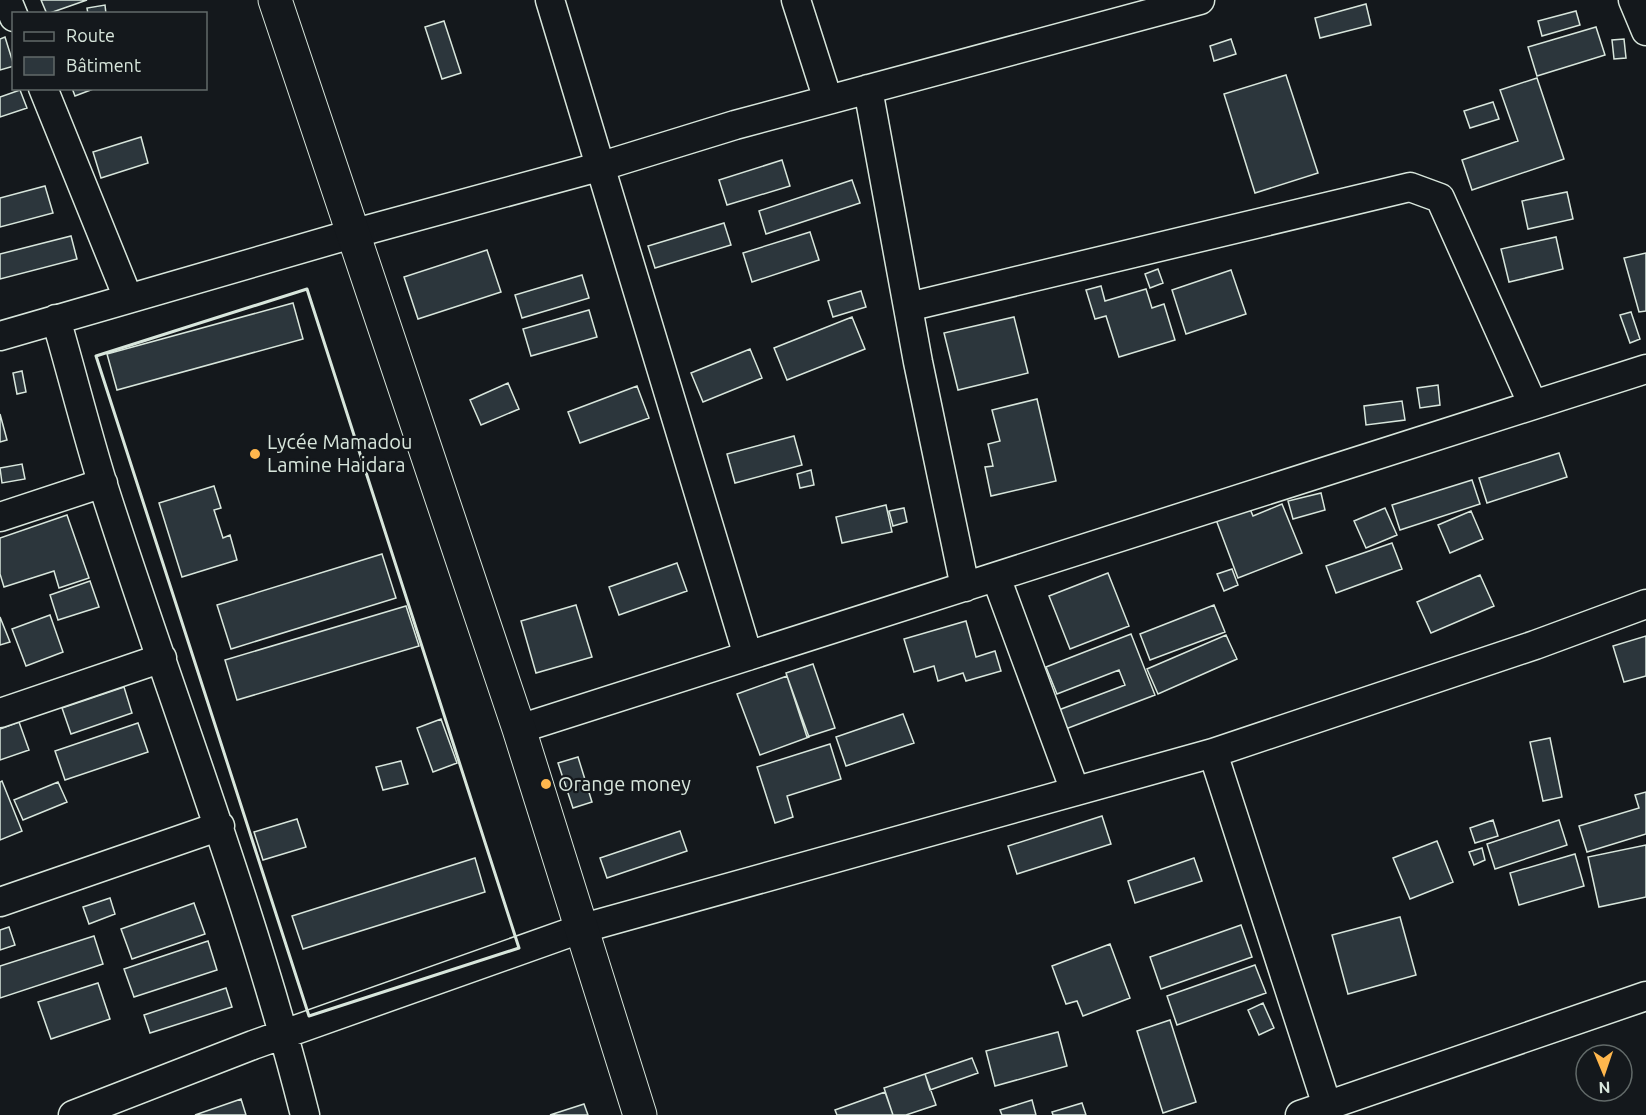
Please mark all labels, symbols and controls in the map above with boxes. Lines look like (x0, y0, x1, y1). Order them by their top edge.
legend (12, 12, 207, 90)
text: Route (66, 25, 115, 45)
text: Bâtiment (66, 55, 141, 75)
place label: Lycée Mamadou Lamine Haidara (267, 430, 412, 476)
marker: Lycée Mamadou Lamine Haidara (248, 447, 262, 461)
place label: Orange money (558, 772, 691, 795)
marker: Orange money (539, 777, 553, 791)
north arrow (1574, 1043, 1634, 1103)
text: N (1598, 1079, 1611, 1097)

